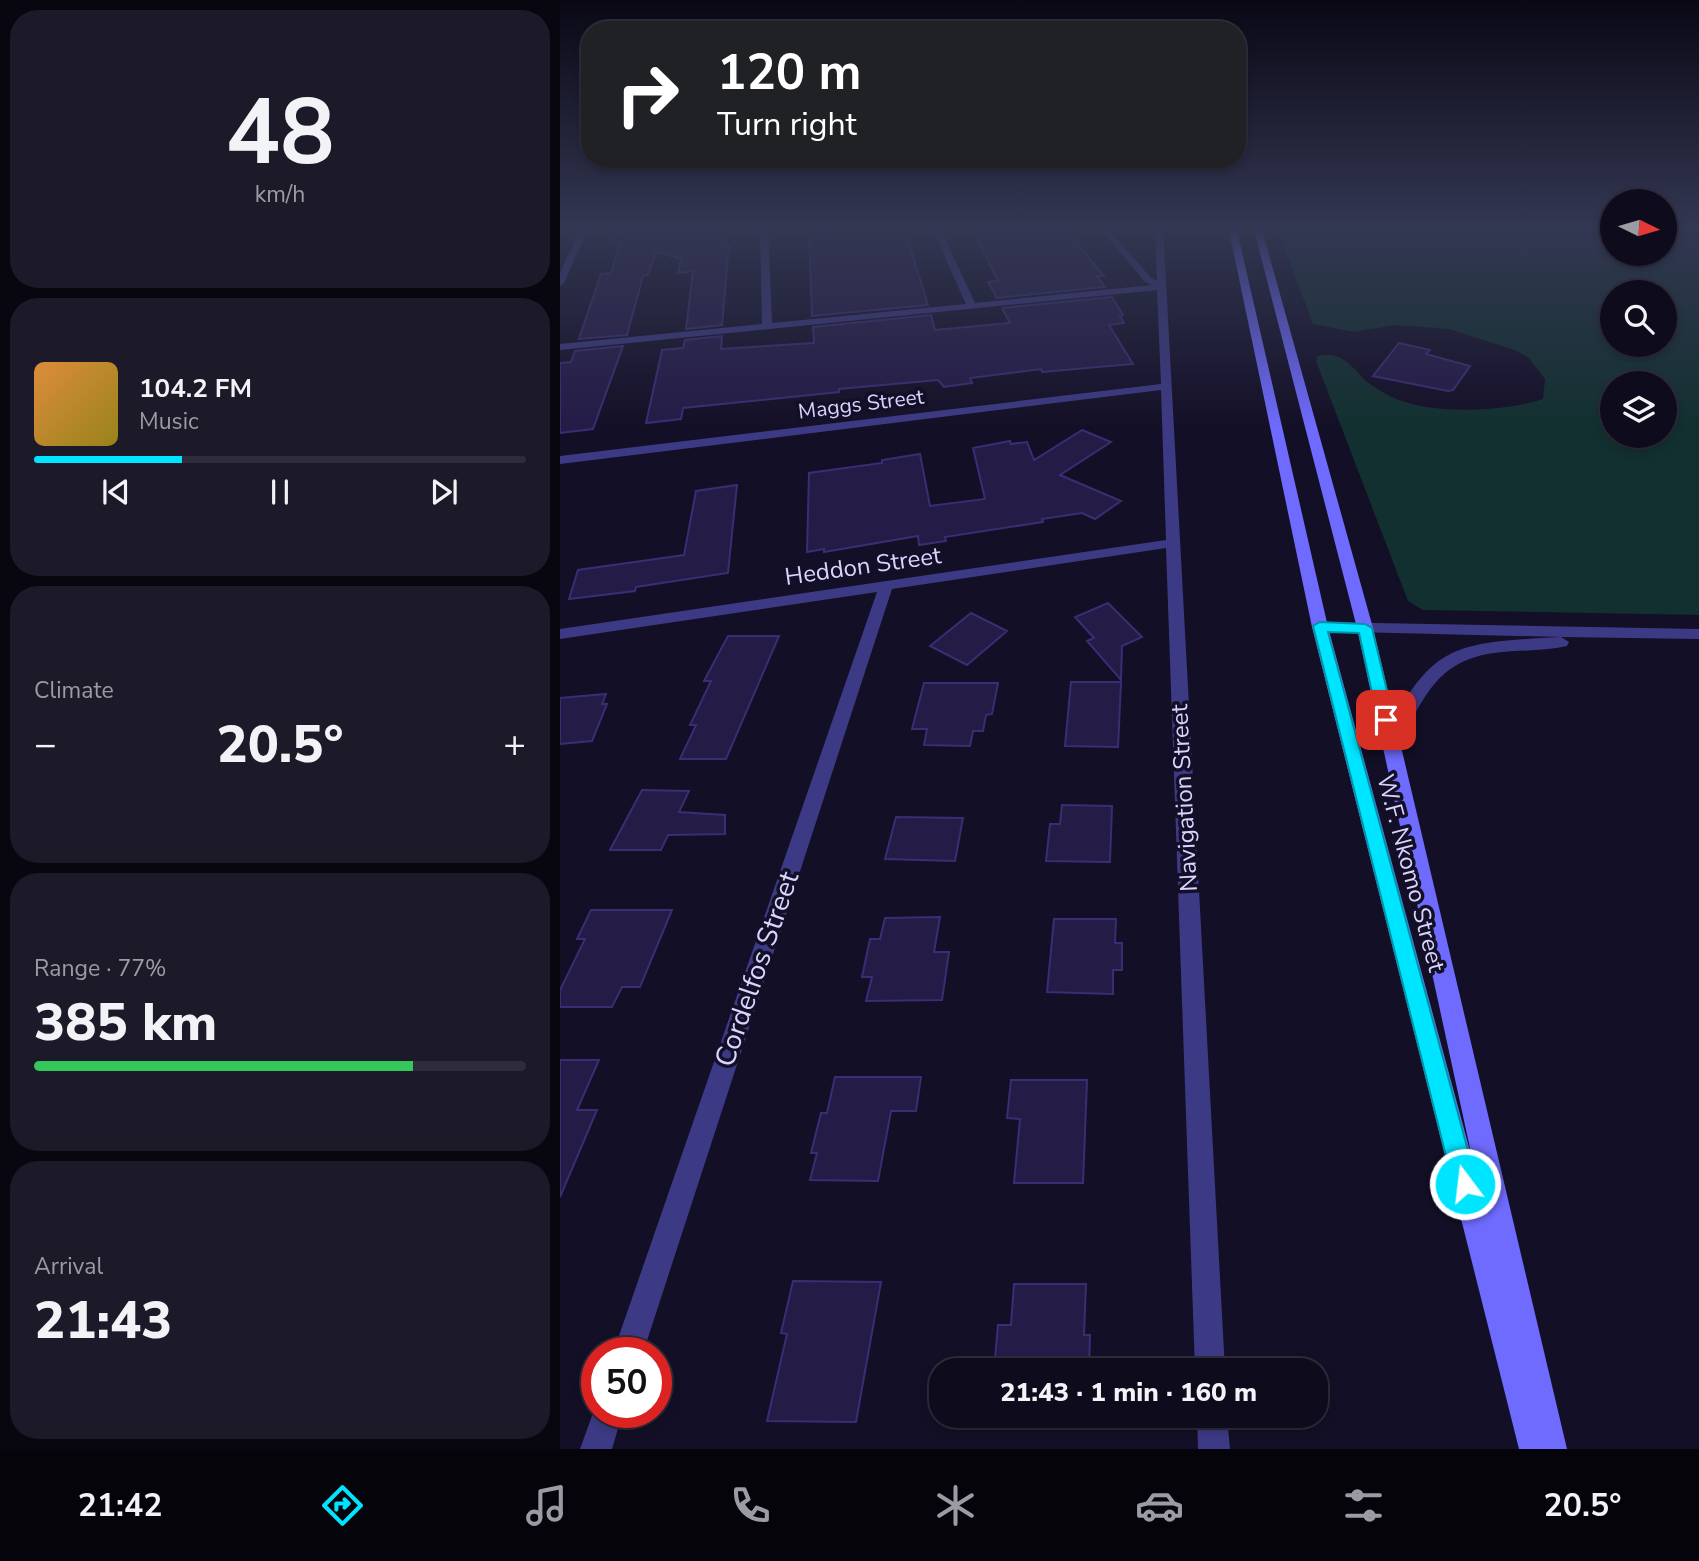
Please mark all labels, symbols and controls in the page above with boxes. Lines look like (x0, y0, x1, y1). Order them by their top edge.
text: 120 m (717, 39, 861, 106)
icon: right (602, 49, 693, 140)
text: 48 (225, 71, 335, 195)
text: Turn right (717, 103, 857, 146)
text: km/h (255, 179, 305, 210)
north arrow (1600, 189, 1676, 266)
map controls (1600, 189, 1677, 448)
button: search (1600, 280, 1677, 357)
text: 104.2 FM (139, 371, 252, 406)
button: layers (1600, 371, 1677, 448)
street label: Maggs Street (797, 382, 926, 426)
text: Music (139, 406, 199, 437)
icon: previous (97, 473, 135, 511)
icon: pause (261, 473, 299, 511)
icon: next (425, 473, 463, 511)
street label: Heddon Street (783, 539, 944, 593)
text: Climate (34, 675, 114, 706)
pin (1356, 690, 1416, 750)
icon: arrive (1367, 701, 1405, 739)
street label: Navigation Street (1163, 703, 1205, 893)
text: 20.5° (216, 709, 344, 780)
text: − (34, 719, 57, 770)
text: + (503, 719, 526, 770)
street label: W.F. Nkomo Street (1369, 771, 1453, 976)
street label: Cordelfos Street (706, 866, 808, 1072)
text: Range · 77% (34, 953, 166, 984)
text: 385 km (34, 987, 217, 1058)
position arrow (1428, 1147, 1502, 1221)
text: Arrival (34, 1251, 103, 1282)
text: 21:43 (34, 1285, 172, 1356)
speed limit sign: 50 (581, 1337, 672, 1428)
text: 21:43 · 1 min · 160 m (1000, 1375, 1257, 1410)
icon: directions (318, 1481, 367, 1530)
icon: music (522, 1481, 571, 1530)
icon: phone (726, 1481, 775, 1530)
icon: climate (931, 1481, 980, 1530)
icon: car (1135, 1481, 1184, 1530)
icon: filters (1339, 1481, 1388, 1530)
text: 21:42 (78, 1484, 162, 1527)
text: 20.5° (1544, 1484, 1621, 1527)

